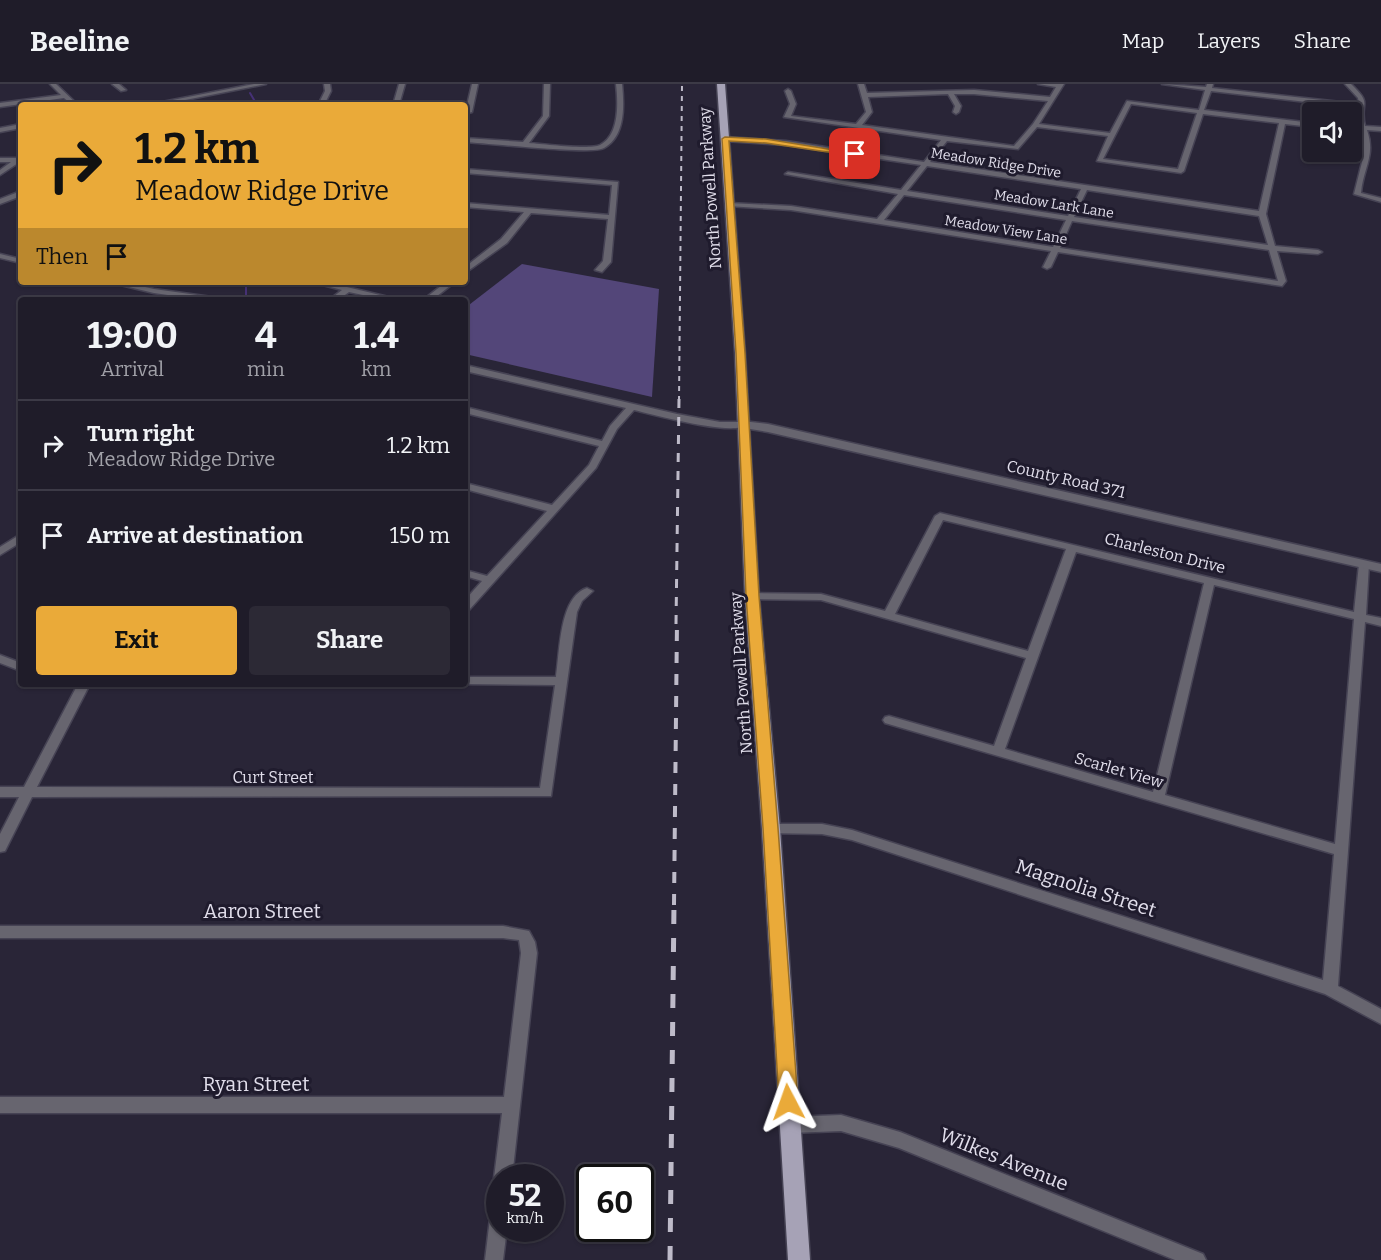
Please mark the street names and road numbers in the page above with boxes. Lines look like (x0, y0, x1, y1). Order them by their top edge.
street label: North Powell Parkway (695, 106, 725, 269)
street label: Meadow Ridge Drive (930, 144, 1062, 182)
street label: Meadow Lark Lane (993, 186, 1115, 222)
street label: Meadow View Lane (943, 212, 1069, 248)
street label: County Road 371 (1005, 456, 1128, 502)
street label: Charleston Drive (1103, 529, 1227, 577)
street label: North Powell Parkway (726, 591, 756, 754)
street label: Scarlet View (1072, 748, 1166, 792)
street label: Curt Street (232, 768, 314, 787)
street label: Magnolia Street (1013, 854, 1159, 922)
street label: Aaron Street (203, 899, 321, 923)
street label: Ryan Street (203, 1072, 309, 1096)
street label: Wilkes Avenue (936, 1122, 1072, 1196)

